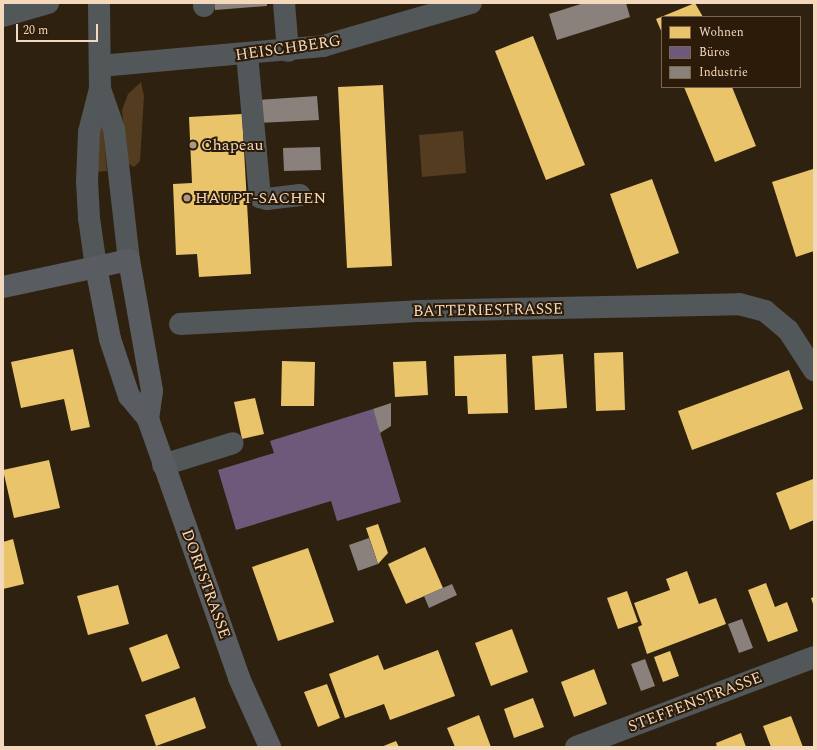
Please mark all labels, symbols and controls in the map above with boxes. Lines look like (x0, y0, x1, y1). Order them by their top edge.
scale bar (18, 16, 100, 42)
legend (661, 16, 801, 88)
text: 20 m (23, 21, 48, 40)
text: Wohnen (699, 23, 744, 42)
street label: HEISCHBERG (234, 31, 342, 65)
text: Büros (699, 43, 730, 62)
text: Industrie (699, 63, 748, 82)
place label: Chapeau (201, 135, 263, 155)
marker: Chapeau (188, 140, 198, 150)
place label: HAUPT-SACHEN (195, 188, 326, 208)
marker: HAUPT-SACHEN (182, 193, 192, 203)
street label: BATTERIESTRASSE (413, 299, 563, 321)
street label: DORFSTRASSE (177, 527, 235, 641)
street label: STEFFENSTRASSE (625, 668, 765, 736)

